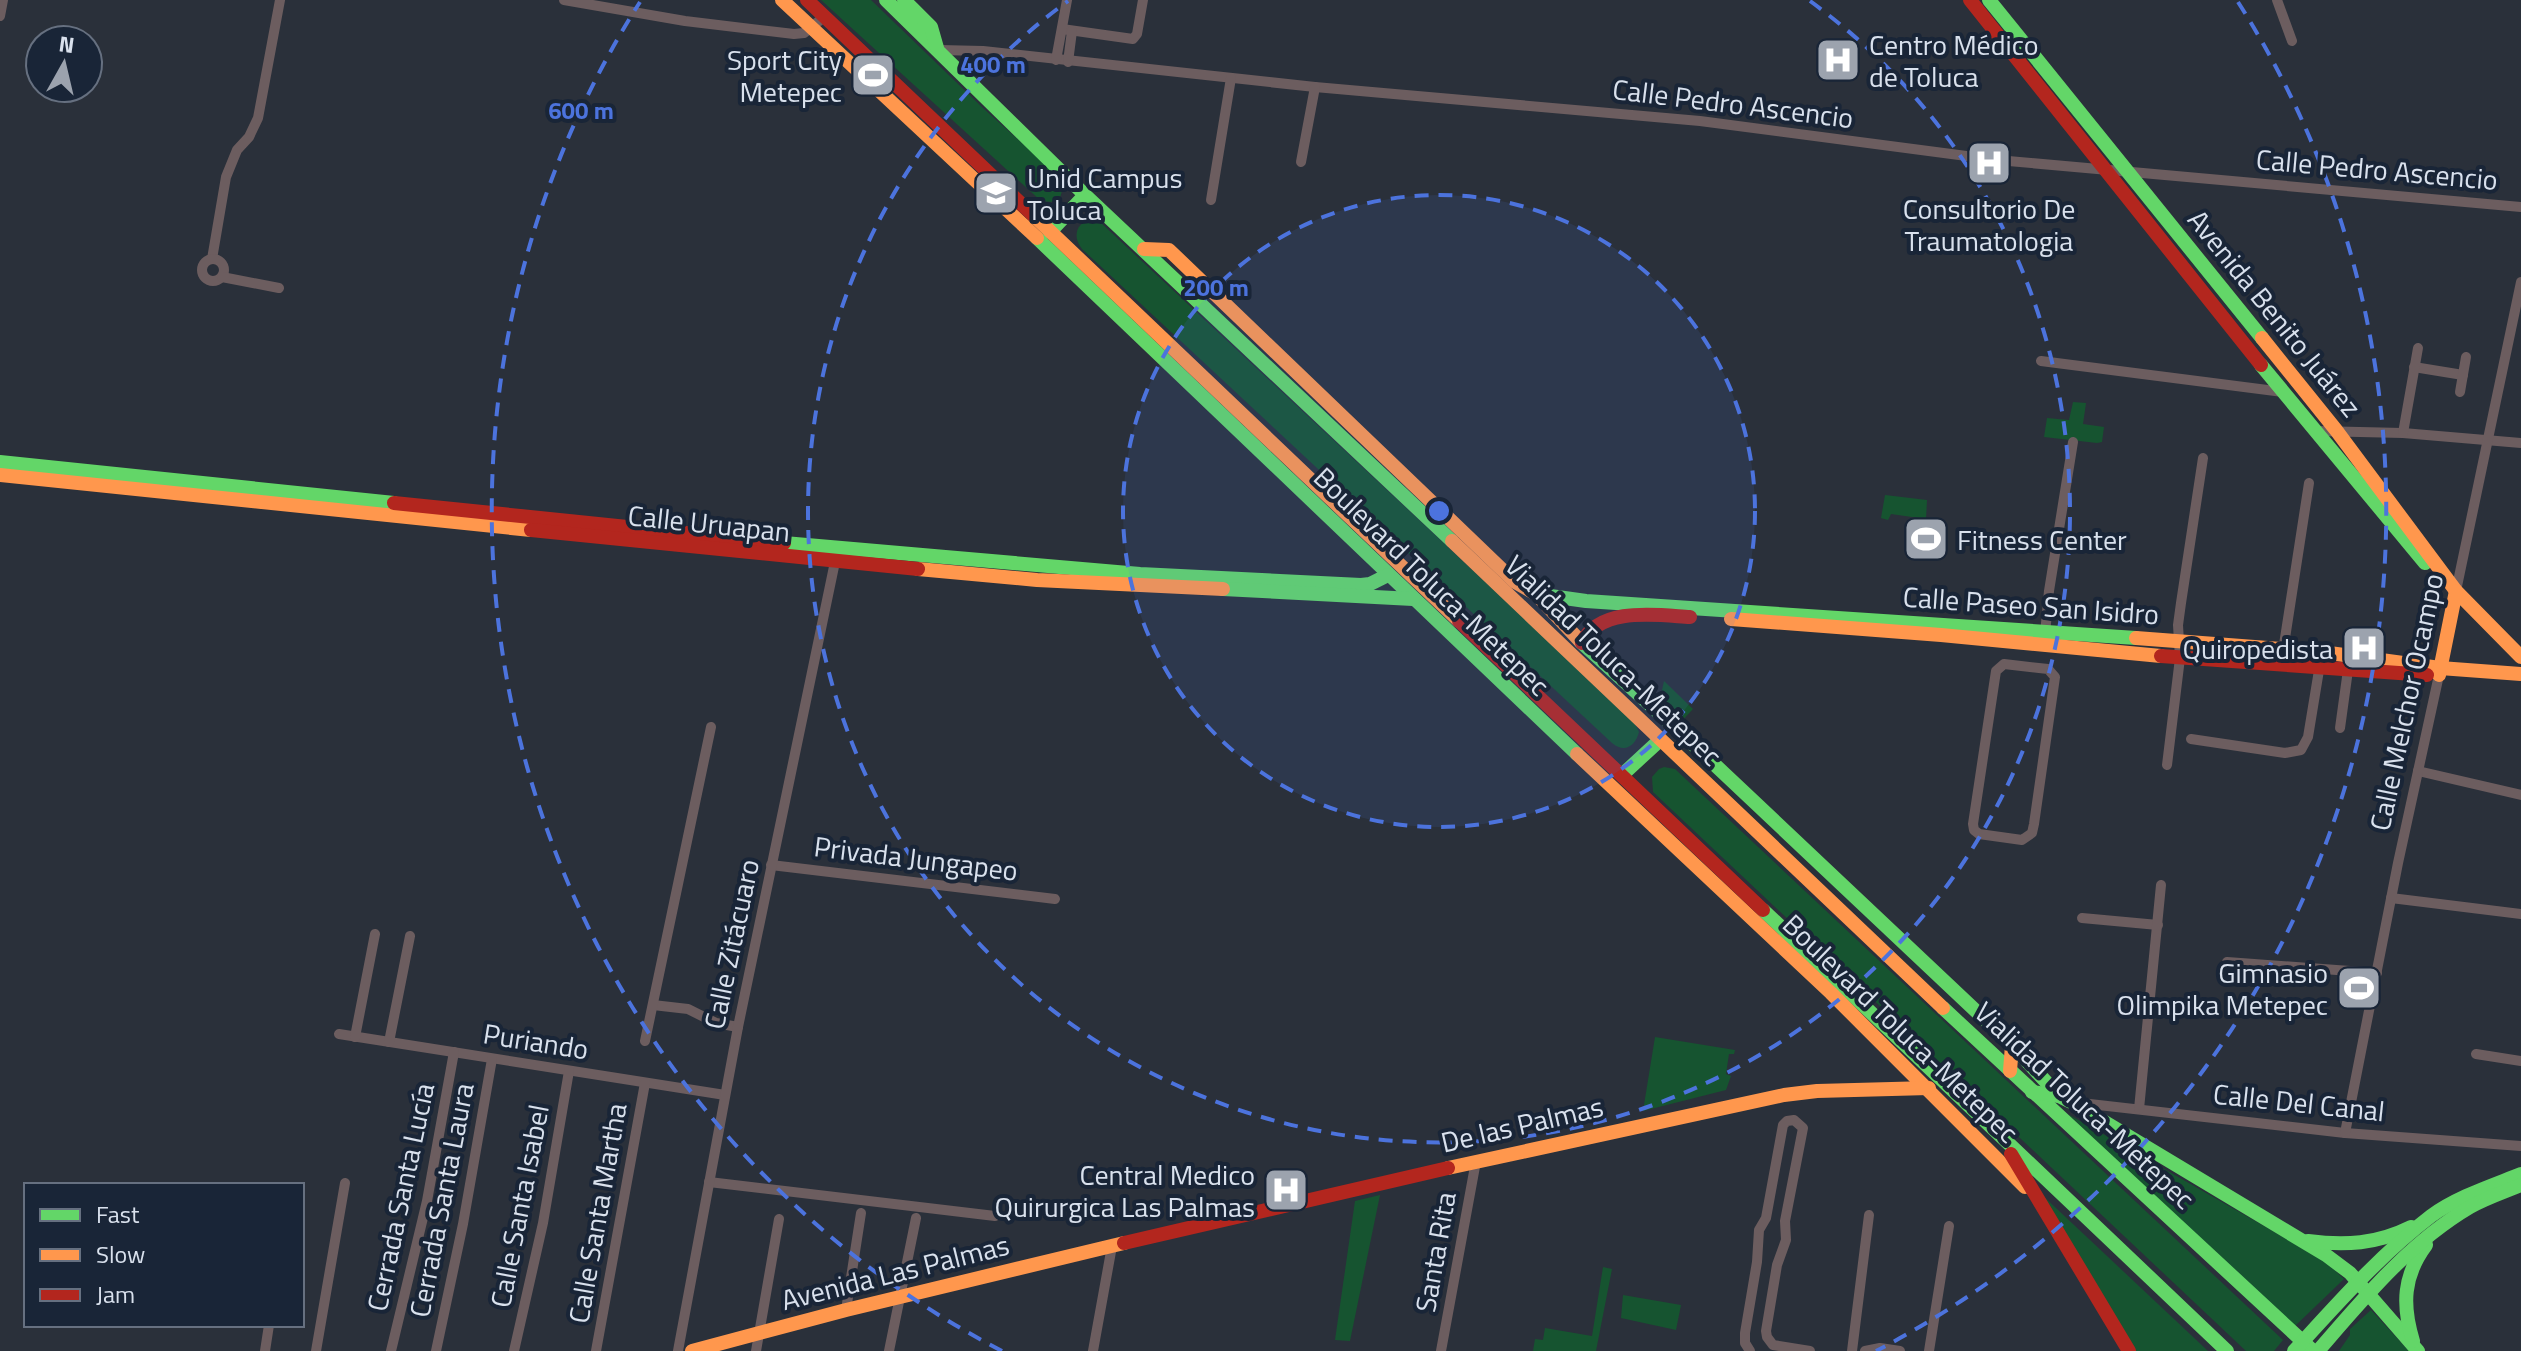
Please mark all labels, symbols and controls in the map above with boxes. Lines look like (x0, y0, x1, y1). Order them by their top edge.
place label: Centro Médico de Toluca (1869, 23, 2039, 98)
north arrow (24, 24, 104, 104)
text: N (57, 26, 77, 62)
hospital icon: Centro Médico de Toluca (1814, 36, 1862, 84)
place label: Sport City Metepec (727, 38, 842, 113)
text: 400 m (960, 46, 1026, 82)
sports icon: Sport City Metepec (849, 51, 897, 99)
street label: Calle Pedro Ascencio (1610, 67, 1856, 139)
text: 600 m (548, 92, 614, 128)
street label: Calle Pedro Ascencio (2254, 137, 2500, 201)
hospital icon: Consultorio De Traumatologia (1965, 139, 2013, 187)
place label: Unid Campus Toluca (1027, 156, 1183, 231)
school or university icon: Unid Campus Toluca (972, 169, 1020, 217)
place label: Consultorio De Traumatologia (1903, 187, 2075, 262)
street label: Avenida Benito Juárez (2178, 200, 2372, 426)
text: 200 m (1183, 269, 1249, 305)
street label: Boulevard Toluca-Metepec (1304, 456, 1560, 706)
street label: Calle Uruapan (626, 493, 792, 553)
centre of rings (1425, 497, 1453, 525)
sports icon: Fitness Center (1902, 515, 1950, 563)
place label: Fitness Center (1957, 518, 2127, 561)
street label: Vialidad Toluca-Metepec (1495, 544, 1733, 776)
street label: Calle Melchor Ocampo (2358, 569, 2454, 835)
street label: Calle Paseo San Isidro (1902, 575, 2160, 635)
hospital icon: Quiropedista (2340, 624, 2388, 672)
place label: Quiropedista (2183, 627, 2333, 670)
street label: Privada Jungapeo (812, 824, 1020, 892)
street label: Calle Zitácuaro (692, 855, 770, 1033)
street label: Boulevard Toluca-Metepec (1773, 903, 2029, 1153)
place label: Gimnasio Olimpika Metepec (2117, 951, 2328, 1026)
sports icon: Gimnasio Olimpika Metepec (2335, 964, 2383, 1012)
street label: Vialidad Toluca-Metepec (1965, 991, 2205, 1219)
street label: Puriando (480, 1011, 592, 1071)
street label: Calle Del Canal (2211, 1072, 2387, 1132)
street label: Cerrada Santa Lucía (355, 1079, 445, 1315)
street label: Cerrada Santa Laura (397, 1079, 485, 1321)
street label: De las Palmas (1437, 1084, 1607, 1164)
street label: Calle Santa Martha (556, 1100, 638, 1326)
street label: Calle Santa Isabel (478, 1101, 560, 1311)
place label: Central Medico Quirurgica Las Palmas (995, 1153, 1255, 1228)
hospital icon: Central Medico Quirurgica Las Palmas (1262, 1166, 1310, 1214)
legend (24, 1183, 304, 1327)
street label: Santa Rita (1403, 1188, 1467, 1316)
text: Fast (96, 1196, 140, 1232)
street label: Avenida Las Palmas (776, 1223, 1014, 1321)
text: Slow (96, 1236, 145, 1272)
text: Jam (96, 1276, 135, 1312)

